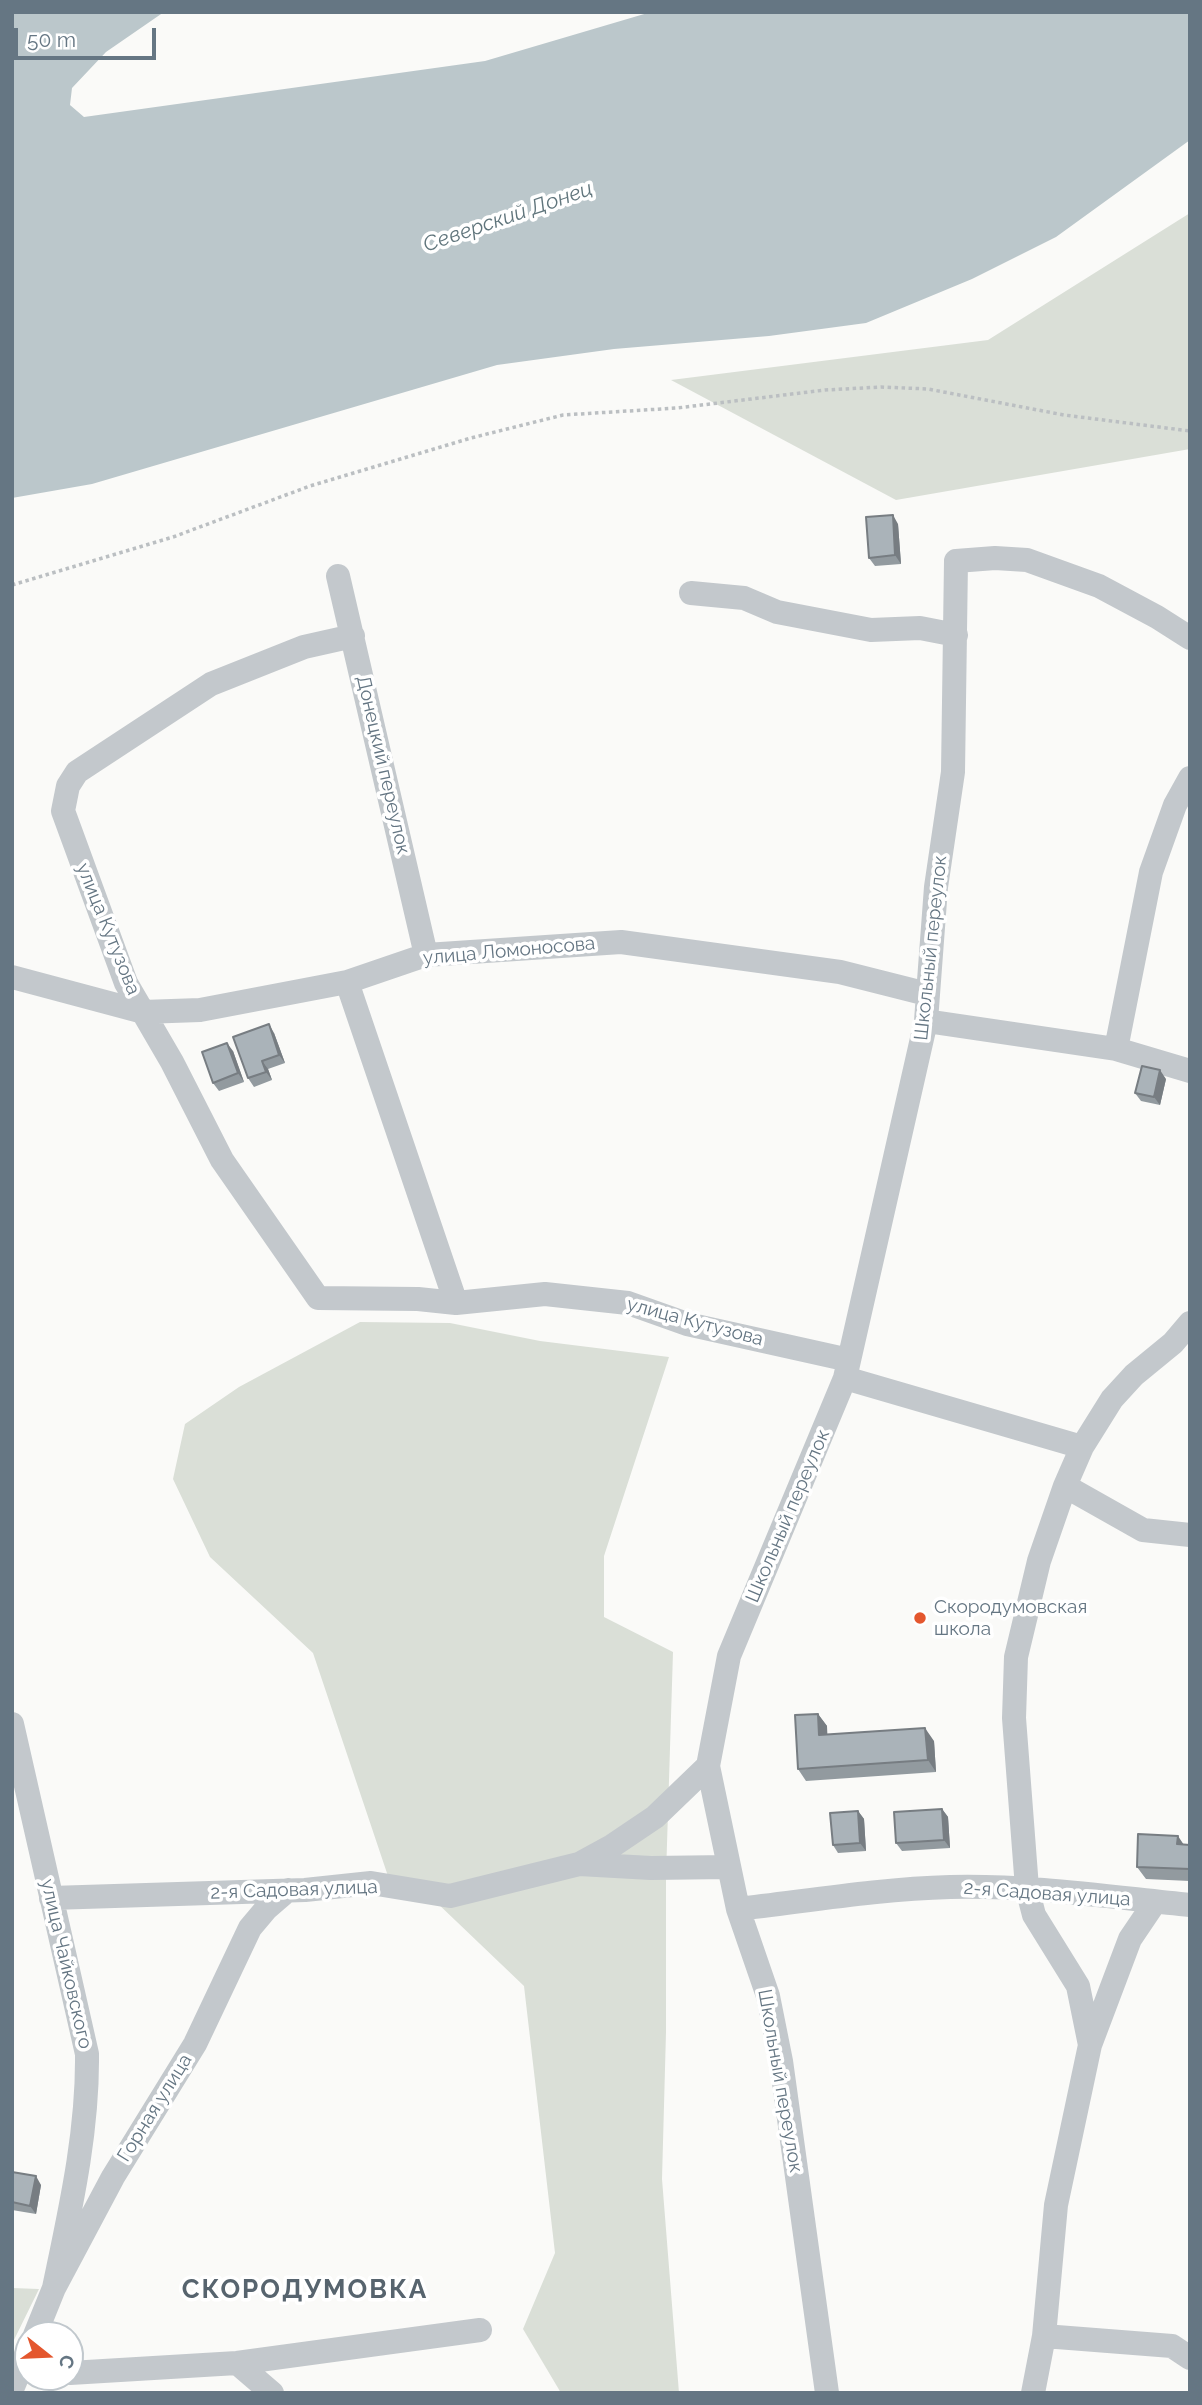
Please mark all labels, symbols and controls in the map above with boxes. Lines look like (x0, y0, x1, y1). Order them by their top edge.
scale bar (18, 14, 159, 58)
text: 50 m (27, 27, 76, 52)
water label: Северский Донец (420, 176, 596, 258)
street label: Донецкий переулок (351, 673, 415, 857)
street label: Школьный переулок (910, 854, 952, 1042)
street label: улица Кутузова (71, 860, 145, 998)
street label: улица Ломоносова (422, 932, 596, 970)
street label: улица Кутузова (624, 1293, 766, 1351)
street label: Школьный переулок (741, 1426, 835, 1606)
place label: Скородумовская школа (934, 1596, 1087, 1640)
marker: Скородумовская школа (912, 1610, 928, 1626)
street label: 2-я Садовая улица (210, 1876, 378, 1904)
street label: улица Чайковского (35, 1877, 97, 2051)
street label: 2-я Садовая улица (963, 1877, 1131, 1911)
street label: Школьный переулок (753, 1988, 807, 2174)
street label: Горная улица (113, 2050, 197, 2166)
district label: СКОРОДУМОВКА (183, 2274, 427, 2306)
north arrow (14, 2321, 84, 2391)
text: С (55, 2352, 80, 2371)

